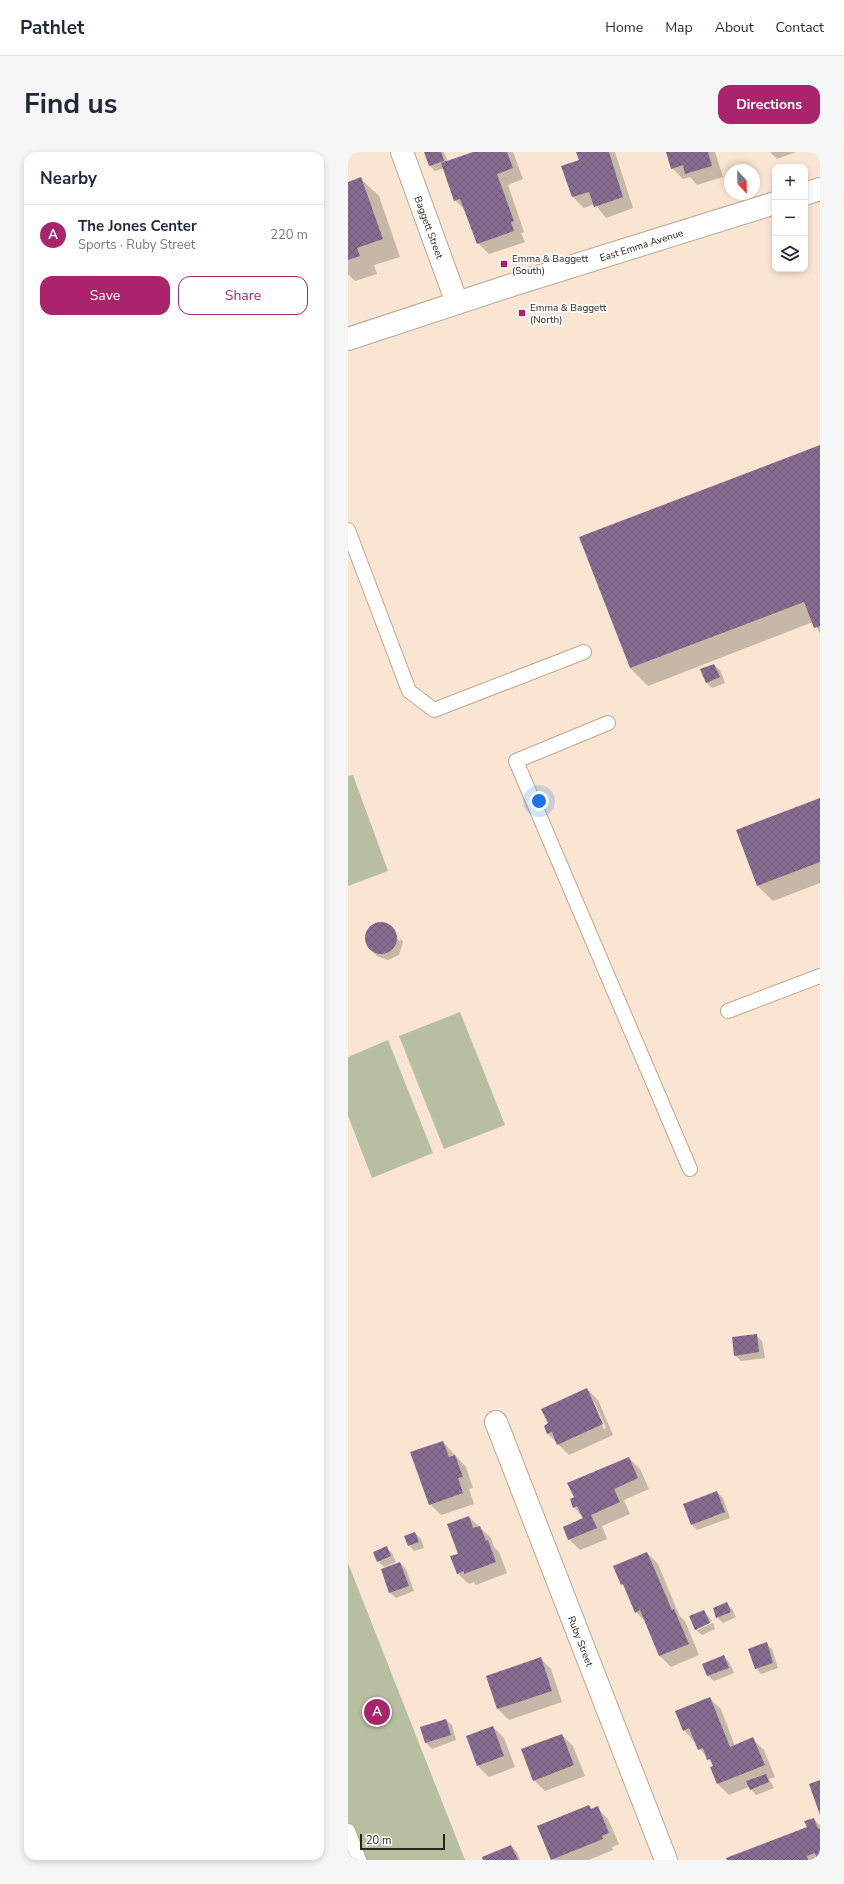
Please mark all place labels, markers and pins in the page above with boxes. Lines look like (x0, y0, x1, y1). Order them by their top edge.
place label: Emma & Baggett (South) (512, 252, 589, 278)
marker: Emma & Baggett (South) (499, 259, 509, 269)
place label: Emma & Baggett (North) (530, 301, 607, 327)
marker: Emma & Baggett (North) (517, 308, 527, 318)
pin: A (364, 1697, 390, 1727)

